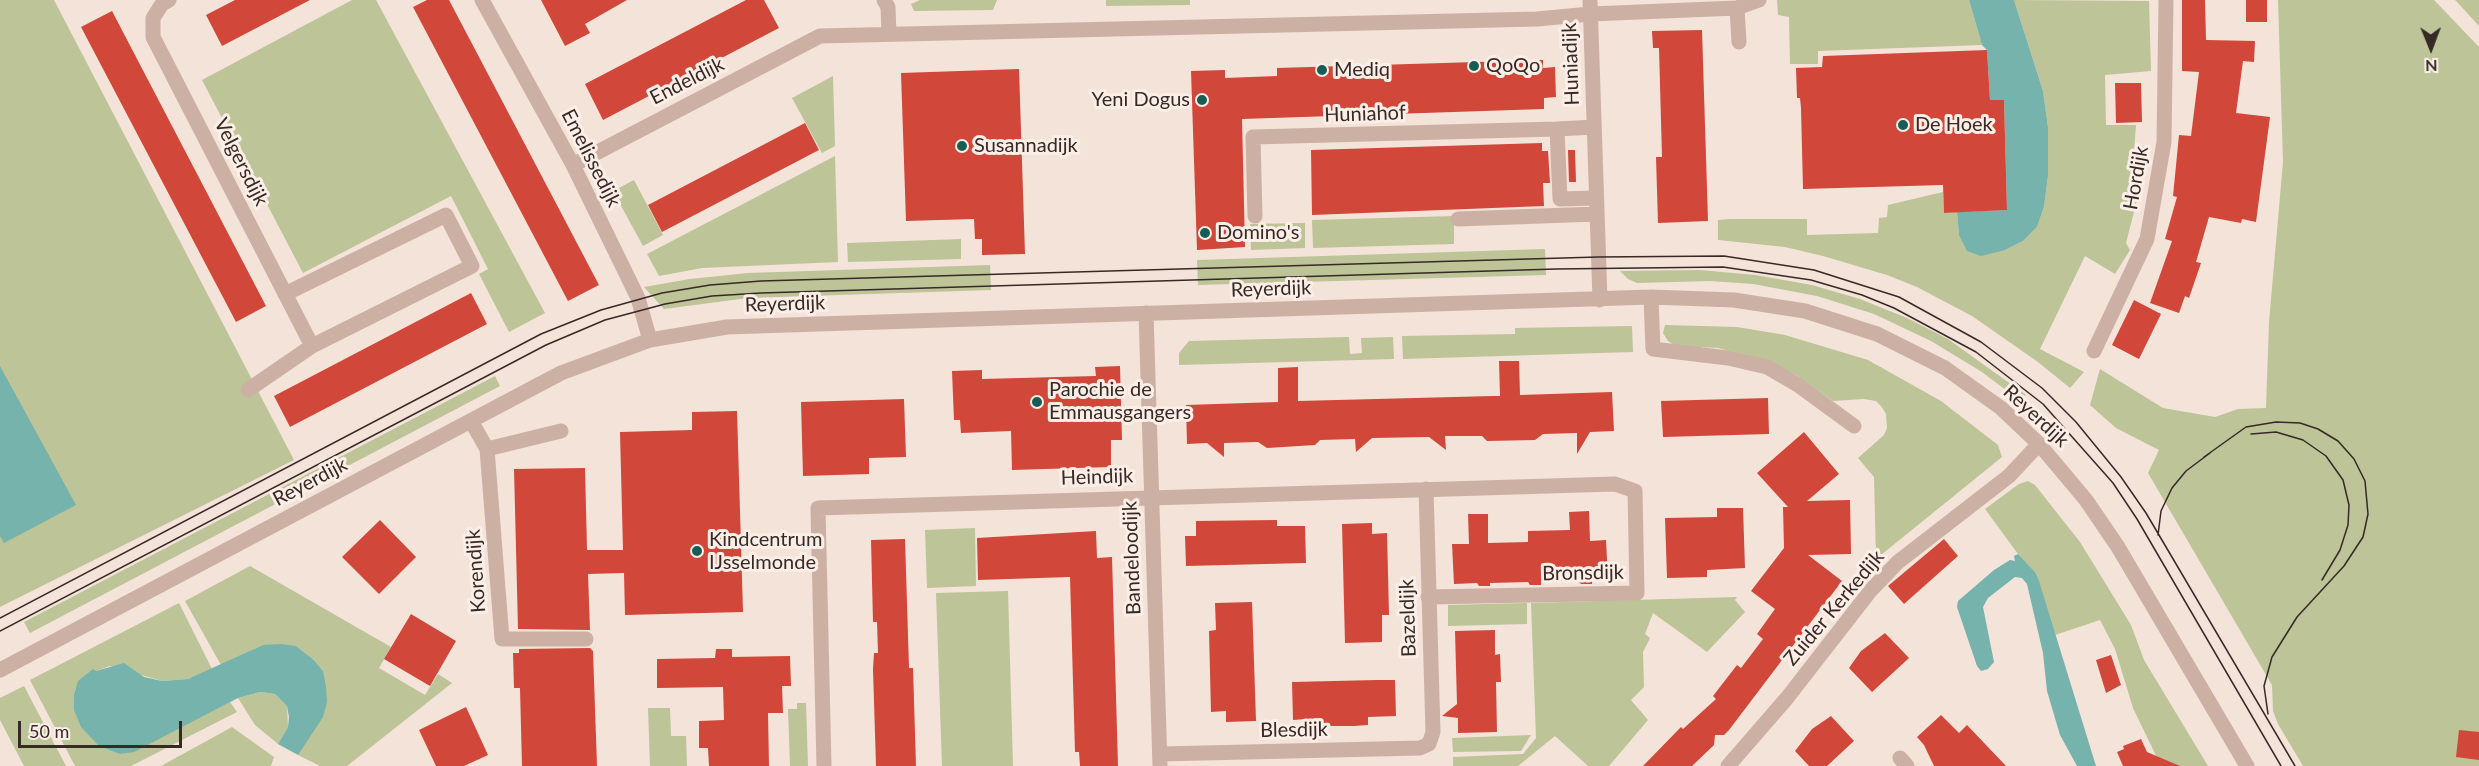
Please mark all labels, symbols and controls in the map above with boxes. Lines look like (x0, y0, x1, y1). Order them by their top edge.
north arrow (2401, 18, 2461, 78)
street label: Huniadijk (1558, 22, 1584, 106)
street label: Endeldijk (646, 52, 728, 110)
place label: QoQo (1486, 54, 1540, 78)
text: N (2425, 57, 2438, 76)
place label: Mediq (1334, 58, 1390, 82)
marker: QoQo (1467, 59, 1481, 73)
marker: Mediq (1315, 63, 1329, 77)
place label: Yeni Dogus (1092, 88, 1190, 112)
marker: Yeni Dogus (1195, 93, 1209, 107)
street label: Huniahof (1324, 101, 1406, 127)
street label: Emelissedijk (556, 105, 626, 211)
place label: De Hoek (1915, 113, 1993, 137)
street label: Velgersdijk (209, 114, 273, 210)
marker: De Hoek (1896, 118, 1910, 132)
place label: Susannadijk (974, 134, 1078, 158)
marker: Susannadijk (955, 139, 969, 153)
street label: Hordijk (2119, 144, 2153, 212)
place label: Domino's (1217, 221, 1299, 245)
marker: Domino's (1198, 226, 1212, 240)
street label: Reyerdijk (1230, 276, 1312, 302)
street label: Reyerdijk (744, 291, 826, 317)
place label: Parochie de Emmausgangers (1049, 378, 1191, 425)
street label: Reyerdijk (1998, 380, 2074, 452)
marker: Parochie de Emmausgangers (1030, 395, 1044, 409)
street label: Reyerdijk (269, 452, 351, 512)
street label: Heindijk (1060, 464, 1134, 490)
street label: Bandeloodijk (1118, 501, 1146, 615)
place label: Kindcentrum IJsselmonde (709, 528, 822, 575)
street label: Korendijk (461, 529, 491, 613)
marker: Kindcentrum IJsselmonde (690, 544, 704, 558)
street label: Zuider Kerkedijk (1779, 545, 1889, 671)
street label: Bronsdijk (1542, 560, 1624, 586)
street label: Bazeldijk (1395, 579, 1421, 657)
scale bar (21, 709, 184, 747)
street label: Blesdijk (1260, 717, 1328, 743)
text: 50 m (29, 720, 69, 742)

